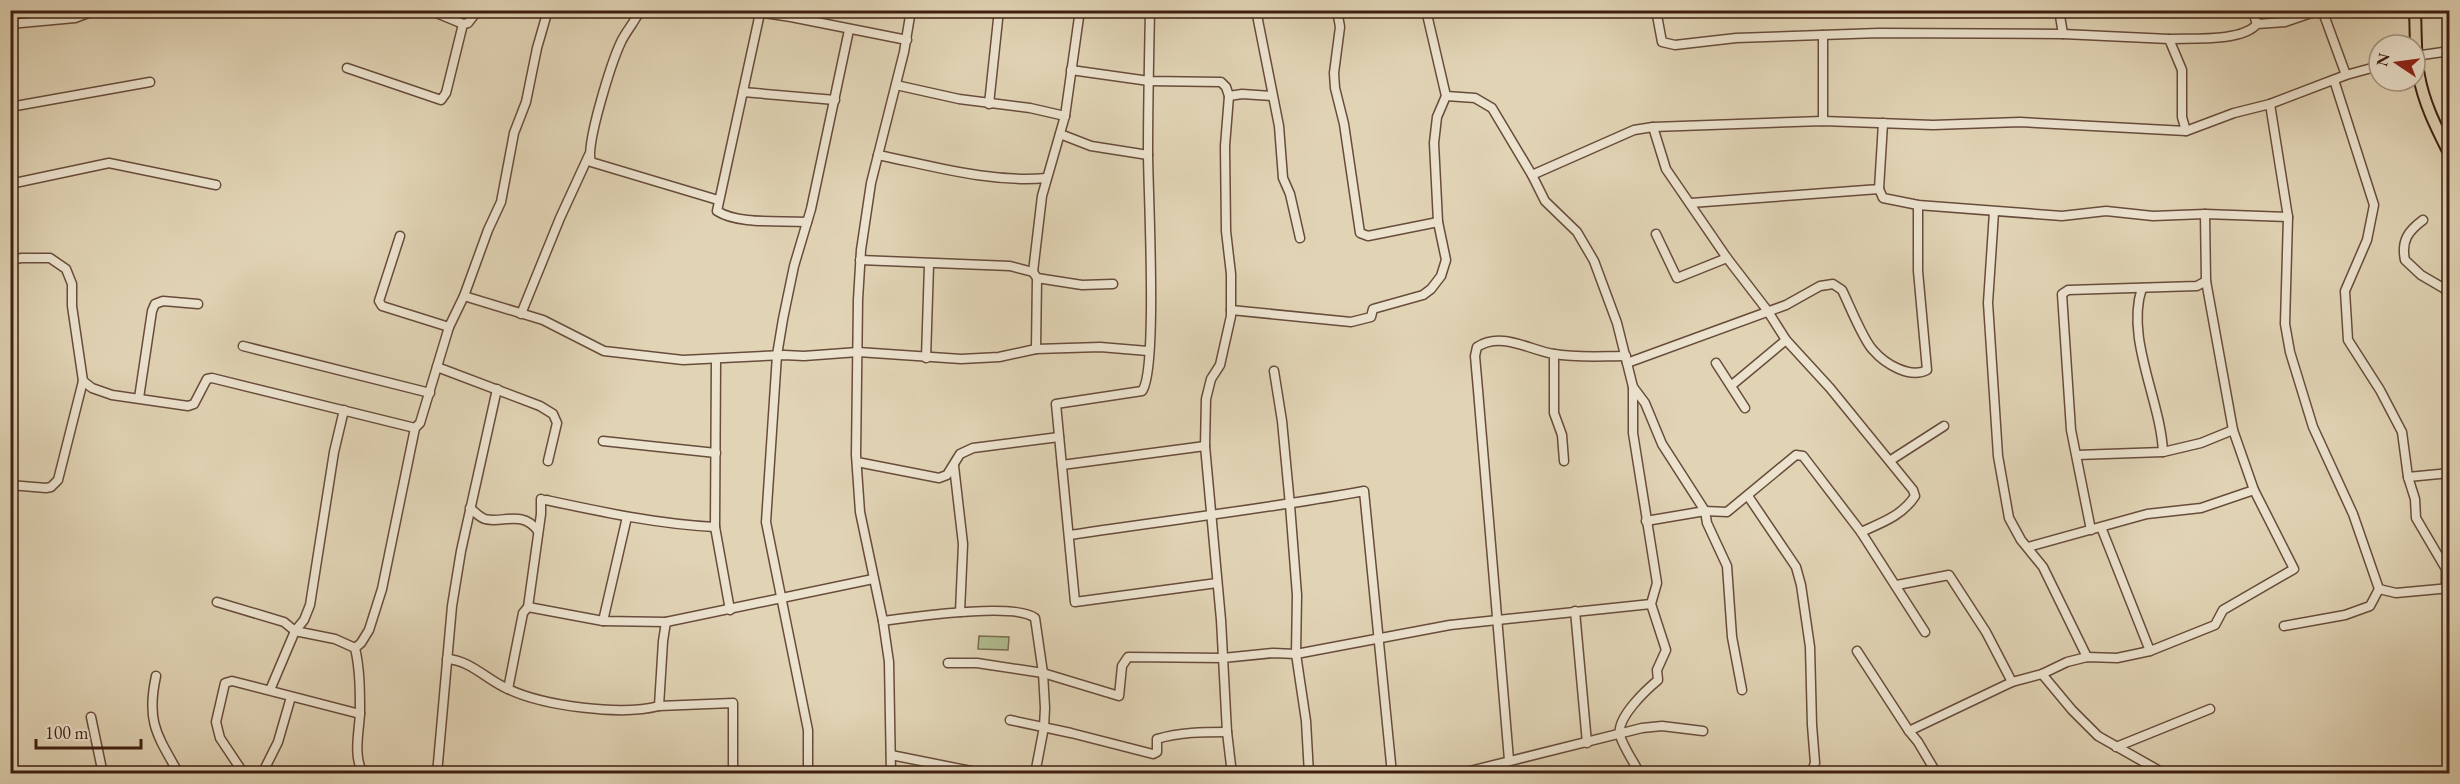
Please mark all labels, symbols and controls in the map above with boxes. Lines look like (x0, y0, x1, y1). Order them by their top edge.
north arrow (2367, 33, 2427, 93)
text: N (2371, 51, 2395, 68)
scale bar (36, 712, 141, 750)
text: 100 m (45, 721, 89, 744)

